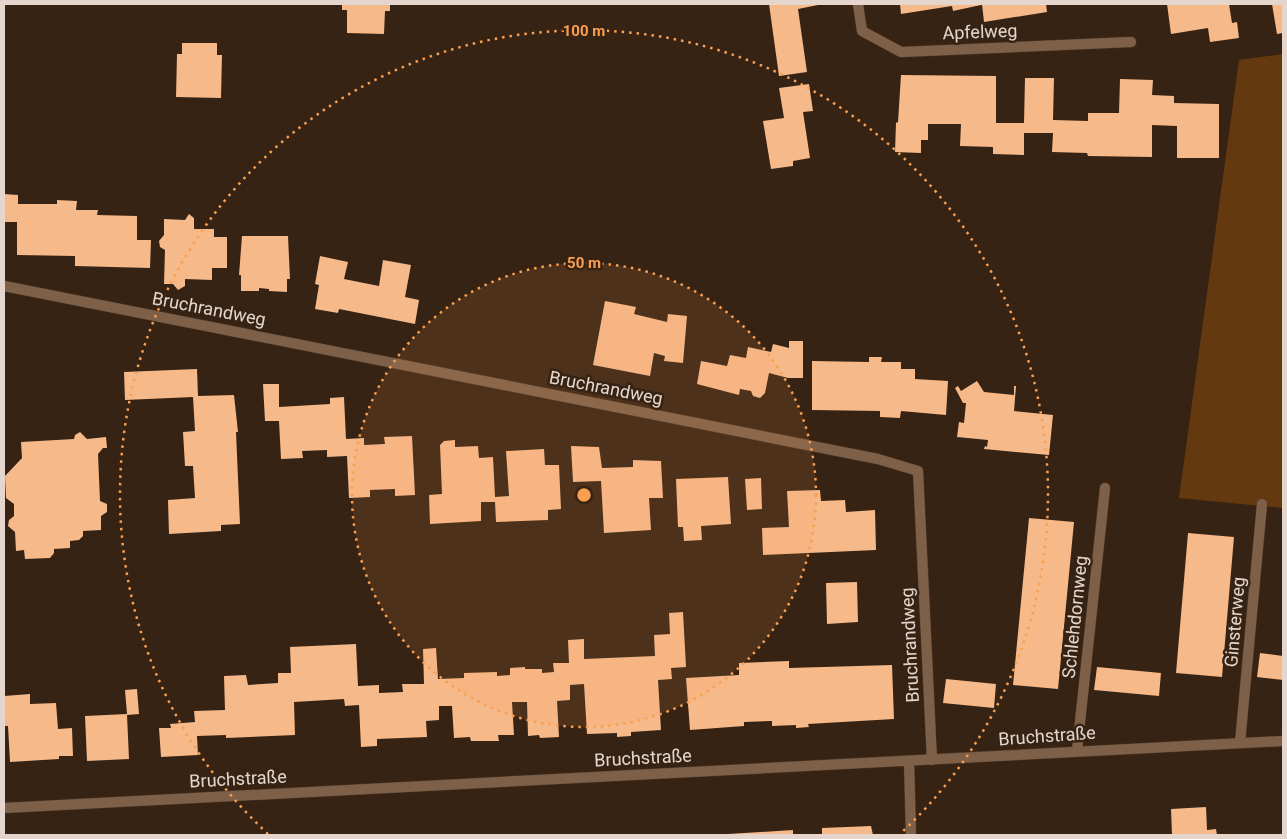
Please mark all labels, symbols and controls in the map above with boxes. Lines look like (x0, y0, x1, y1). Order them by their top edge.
street label: Apfelweg (942, 20, 1018, 43)
text: 100 m (563, 22, 605, 40)
text: 50 m (567, 254, 601, 272)
street label: Bruchrandweg (150, 287, 268, 330)
street label: Bruchrandweg (547, 366, 665, 409)
centre of rings (575, 486, 593, 504)
street label: Schlehdornweg (1058, 554, 1091, 679)
street label: Ginsterweg (1220, 576, 1249, 668)
street label: Bruchrandweg (896, 587, 923, 703)
street label: Bruchstraße (998, 722, 1096, 749)
street label: Bruchstraße (594, 744, 692, 771)
street label: Bruchstraße (189, 765, 287, 792)

